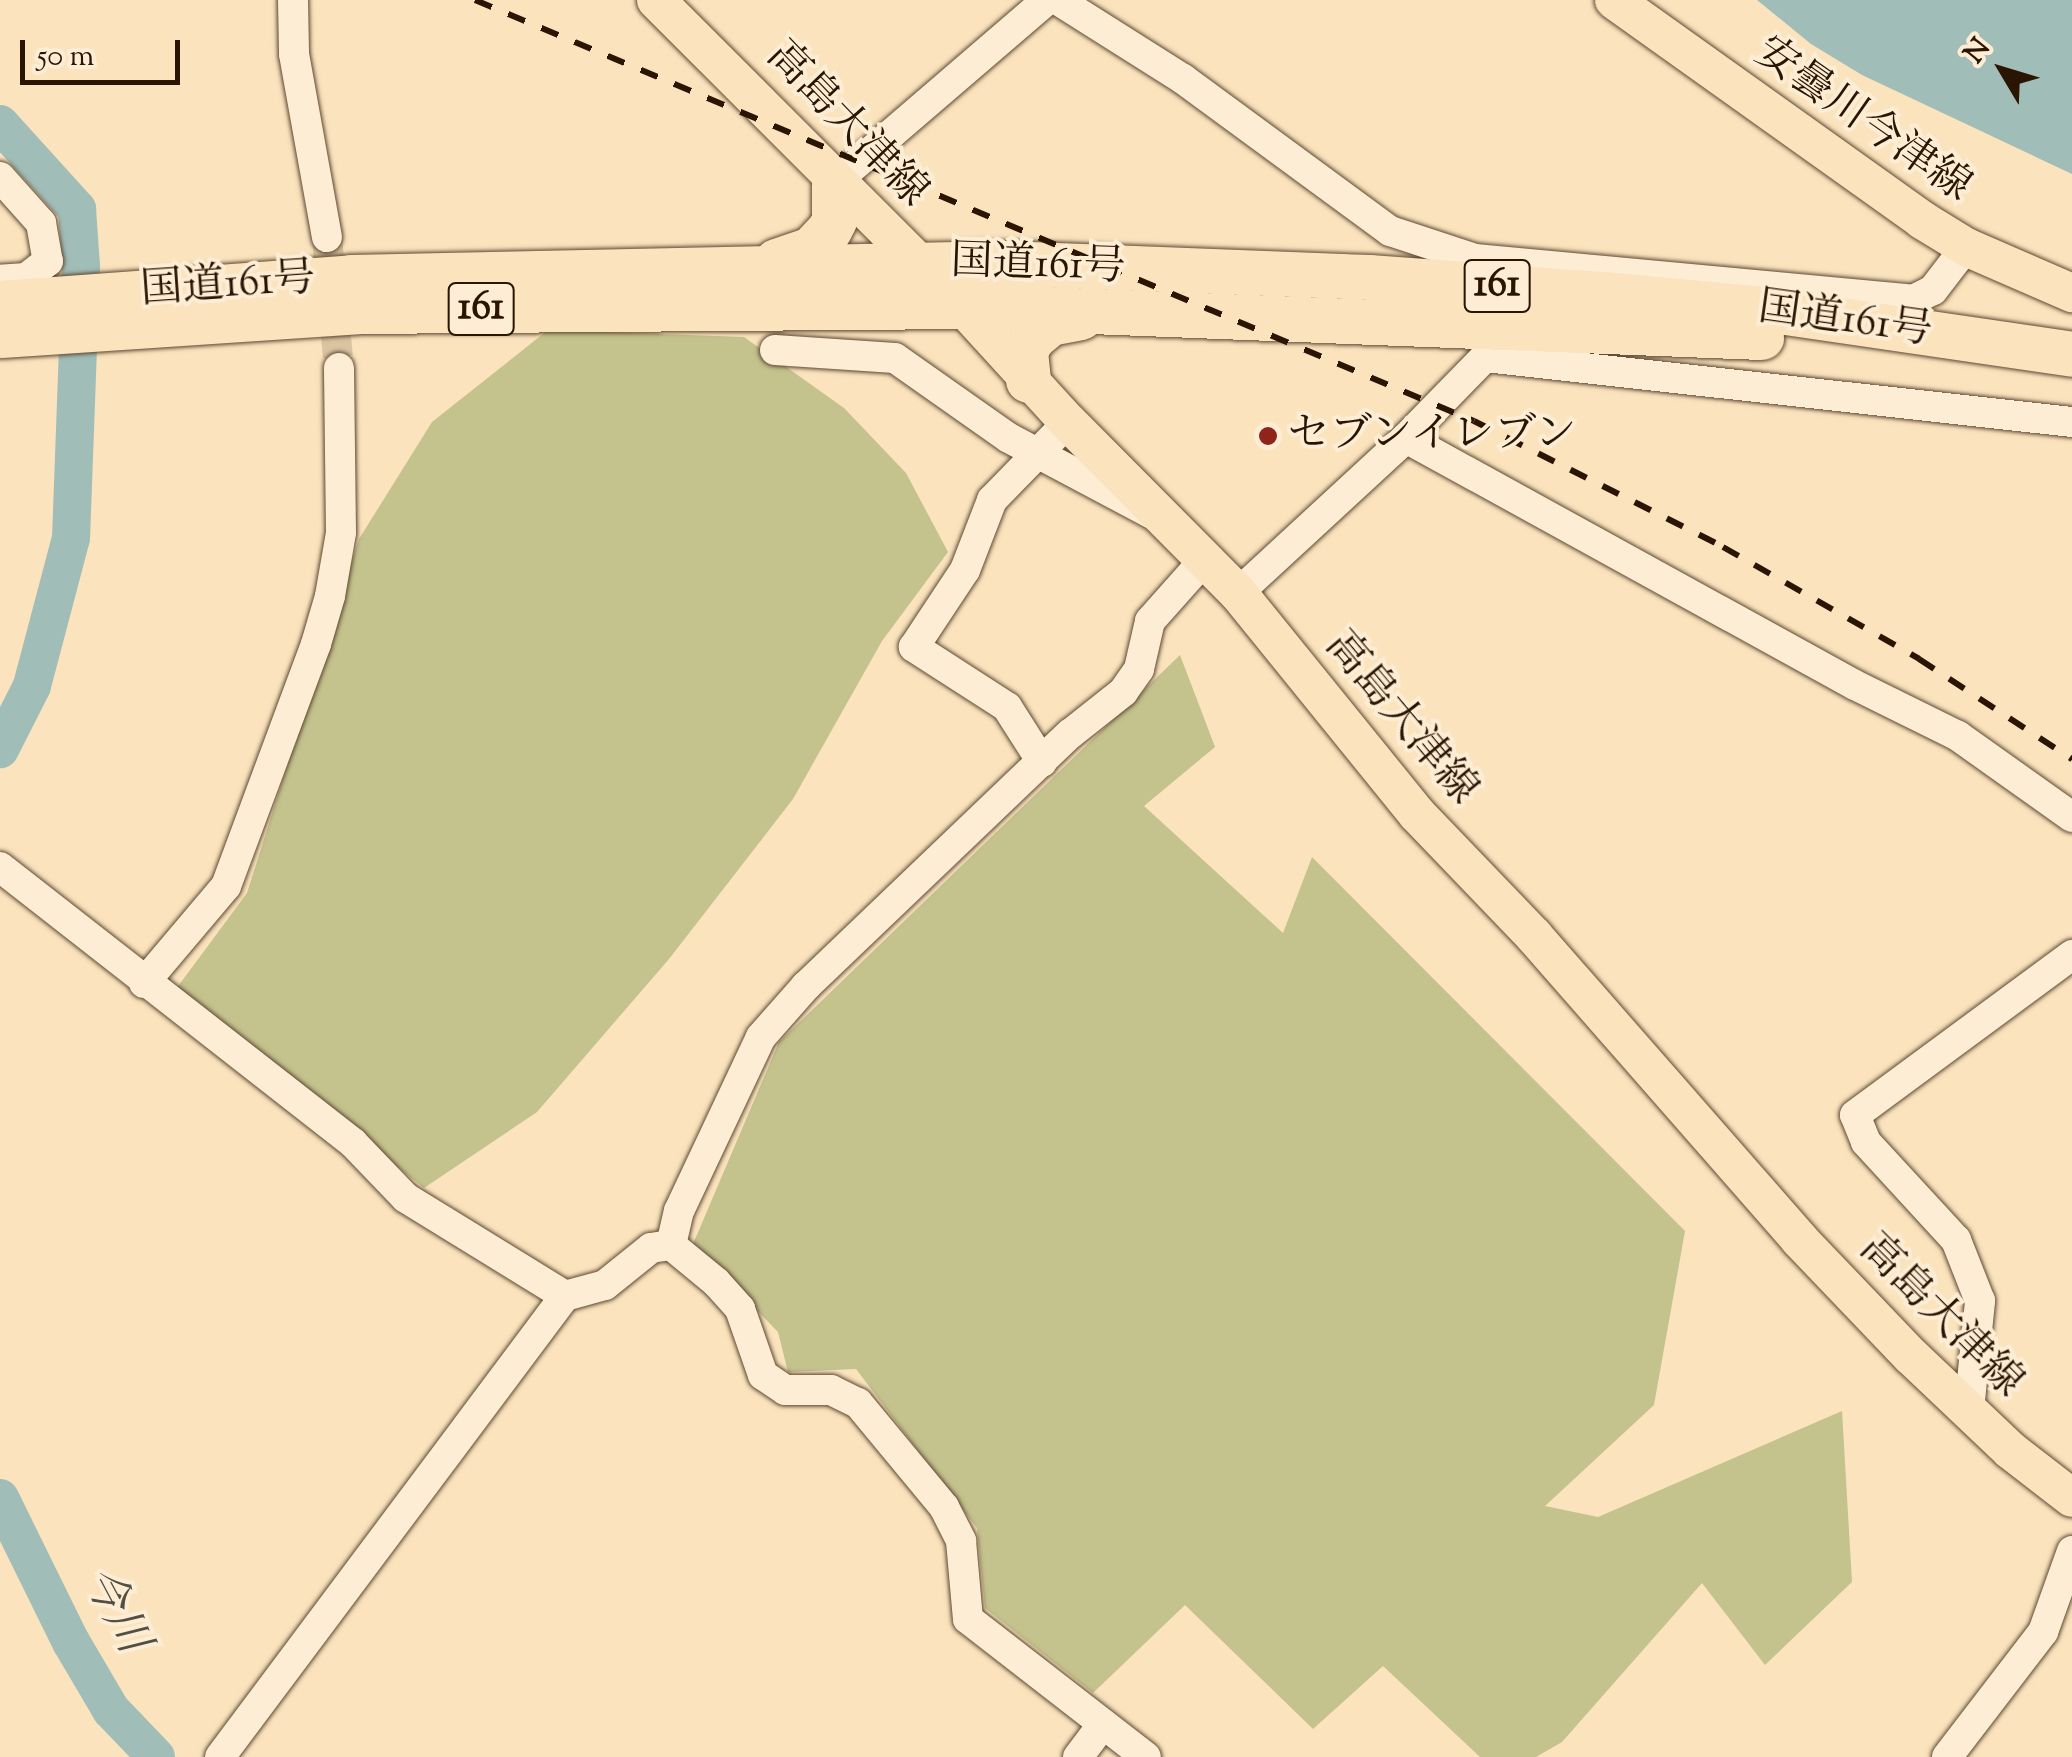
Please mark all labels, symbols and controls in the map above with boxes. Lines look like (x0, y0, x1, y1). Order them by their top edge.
scale bar (25, 20, 185, 82)
north arrow (1952, 20, 2052, 120)
street label: 安曇川今津線 (1744, 28, 1980, 214)
text: N (1956, 30, 2001, 73)
street label: 高島大津線 (755, 32, 937, 218)
text: 50 m (37, 36, 94, 79)
street label: 国道161号 (950, 238, 1126, 294)
road number: 161 (1462, 251, 1532, 321)
street label: 国道161号 (139, 255, 317, 317)
road number: 161 (446, 274, 516, 344)
street label: 国道161号 (1755, 284, 1935, 358)
place label: セブンイレブン (1288, 411, 1582, 461)
marker: セブンイレブン (1257, 425, 1279, 447)
street label: 高島大津線 (1313, 622, 1487, 816)
street label: 高島大津線 (1848, 1225, 2032, 1409)
water label: 今川 (68, 1559, 158, 1663)

